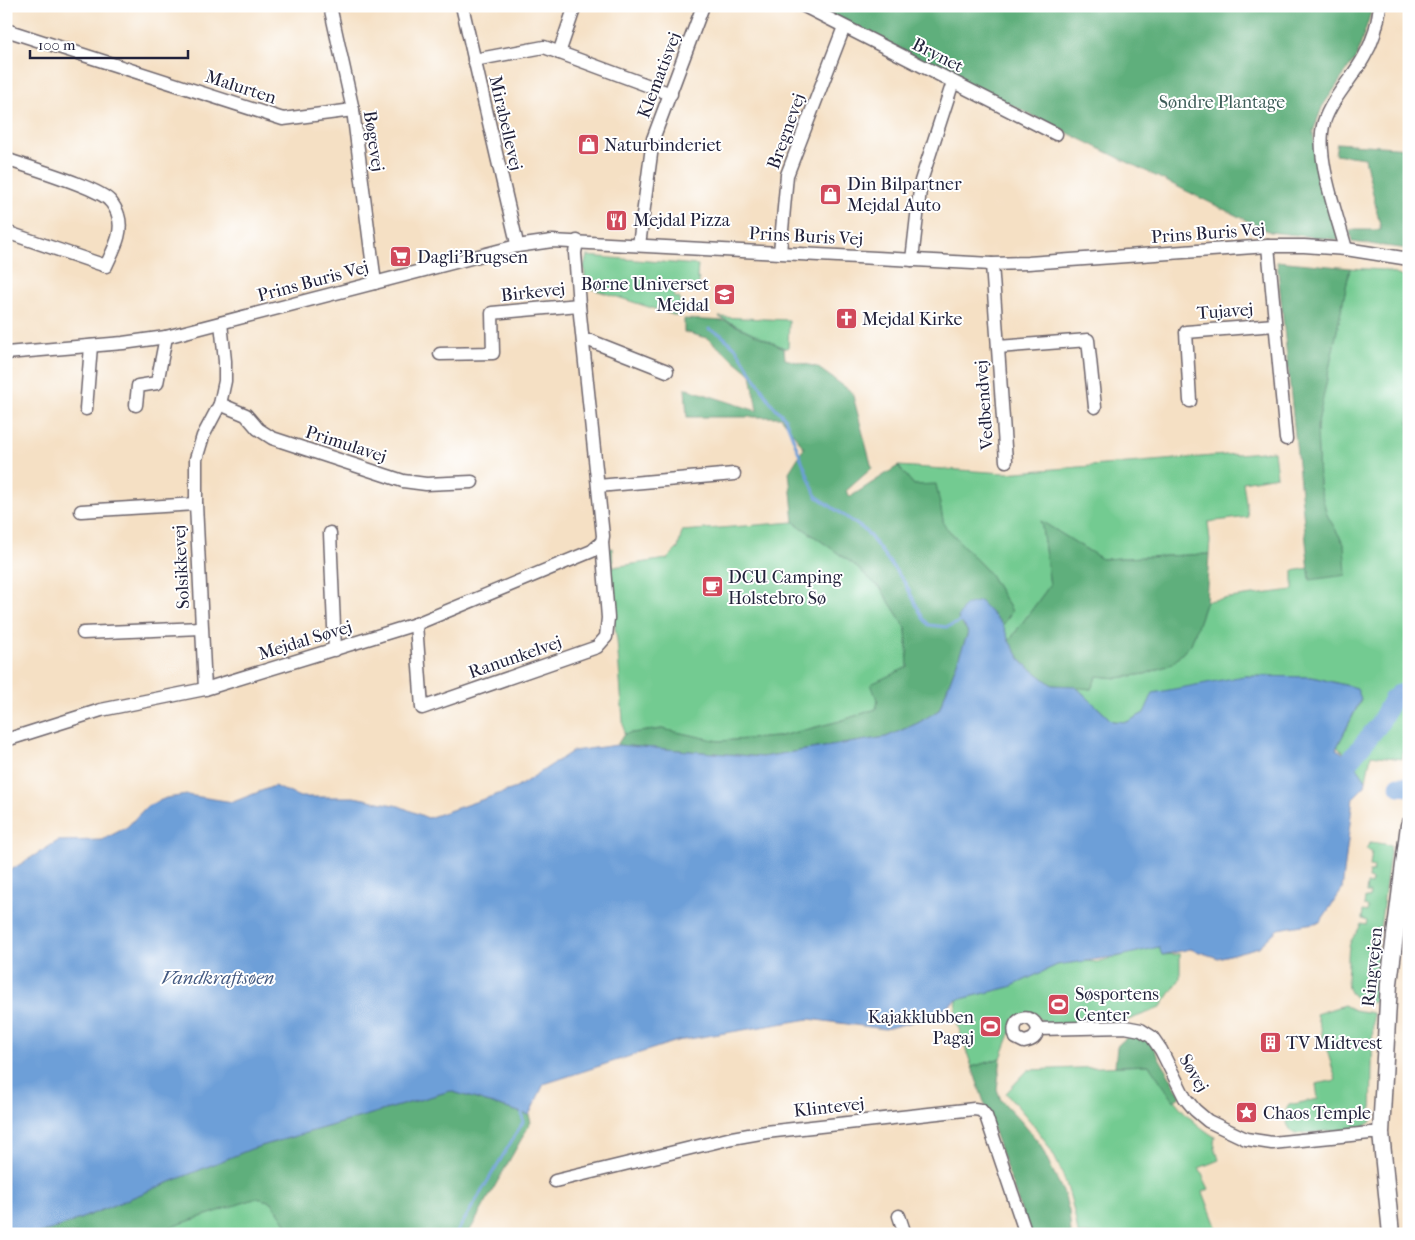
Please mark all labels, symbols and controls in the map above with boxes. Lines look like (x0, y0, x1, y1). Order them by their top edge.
scale bar (30, 28, 188, 60)
street label: Klematisvej (633, 29, 686, 121)
street label: Brynet (909, 34, 967, 77)
text: 100 m (38, 36, 76, 54)
street label: Malurten (203, 66, 280, 109)
street label: Mirabellevej (484, 74, 527, 173)
street label: Bregnevej (763, 90, 810, 172)
park label: Søndre Plantage (1159, 92, 1285, 113)
street label: Bøgevej (359, 109, 388, 173)
shop icon: Naturbinderiet (576, 133, 600, 157)
place label: Naturbinderiet (604, 135, 722, 156)
place label: Din Bilpartner Mejdal Auto (847, 174, 962, 216)
shop icon: Din Bilpartner Mejdal Auto (819, 182, 843, 206)
restaurant icon: Mejdal Pizza (605, 208, 629, 232)
place label: Mejdal Pizza (633, 210, 731, 231)
street label: Prins Buris Vej (1150, 219, 1266, 248)
street label: Prins Buris Vej (748, 223, 864, 250)
supermarket icon: Dagli'Brugsen (389, 245, 413, 269)
place label: Dagli'Brugsen (417, 247, 529, 268)
street label: Prins Buris Vej (255, 257, 371, 306)
place label: Børne Universet Mejdal (581, 274, 710, 316)
street label: Birkevej (500, 279, 566, 306)
school or university icon: Børne Universet Mejdal (713, 282, 737, 306)
street label: Tujavej (1196, 299, 1254, 324)
church icon: Mejdal Kirke (834, 307, 858, 331)
place label: Mejdal Kirke (862, 309, 963, 330)
street label: Vedbendvej (971, 359, 998, 452)
street label: Primulavej (303, 422, 389, 467)
street label: Solsikkevej (169, 524, 194, 610)
place label: DCU Camping Holstebro Sø (728, 567, 843, 609)
cafe icon: DCU Camping Holstebro Sø (700, 575, 724, 599)
street label: Mejdal Søvej (256, 616, 355, 665)
street label: Ranunkelvej (466, 632, 565, 683)
street label: Ringvejen (1358, 926, 1387, 1008)
water label: Vandkraftsøen (162, 967, 274, 989)
place label: Søsportens Center (1075, 984, 1159, 1026)
sports icon: Søsportens Center (1047, 992, 1071, 1016)
place label: Kajakklubben Pagaj (868, 1007, 975, 1049)
sports icon: Kajakklubben Pagaj (978, 1015, 1002, 1039)
building icon: TV Midtvest (1258, 1031, 1282, 1055)
place label: TV Midtvest (1286, 1033, 1383, 1054)
street label: Søvej (1174, 1051, 1213, 1096)
street label: Klintevej (793, 1093, 865, 1122)
place icon: Chaos Temple (1235, 1101, 1259, 1125)
place label: Chaos Temple (1263, 1103, 1371, 1124)

